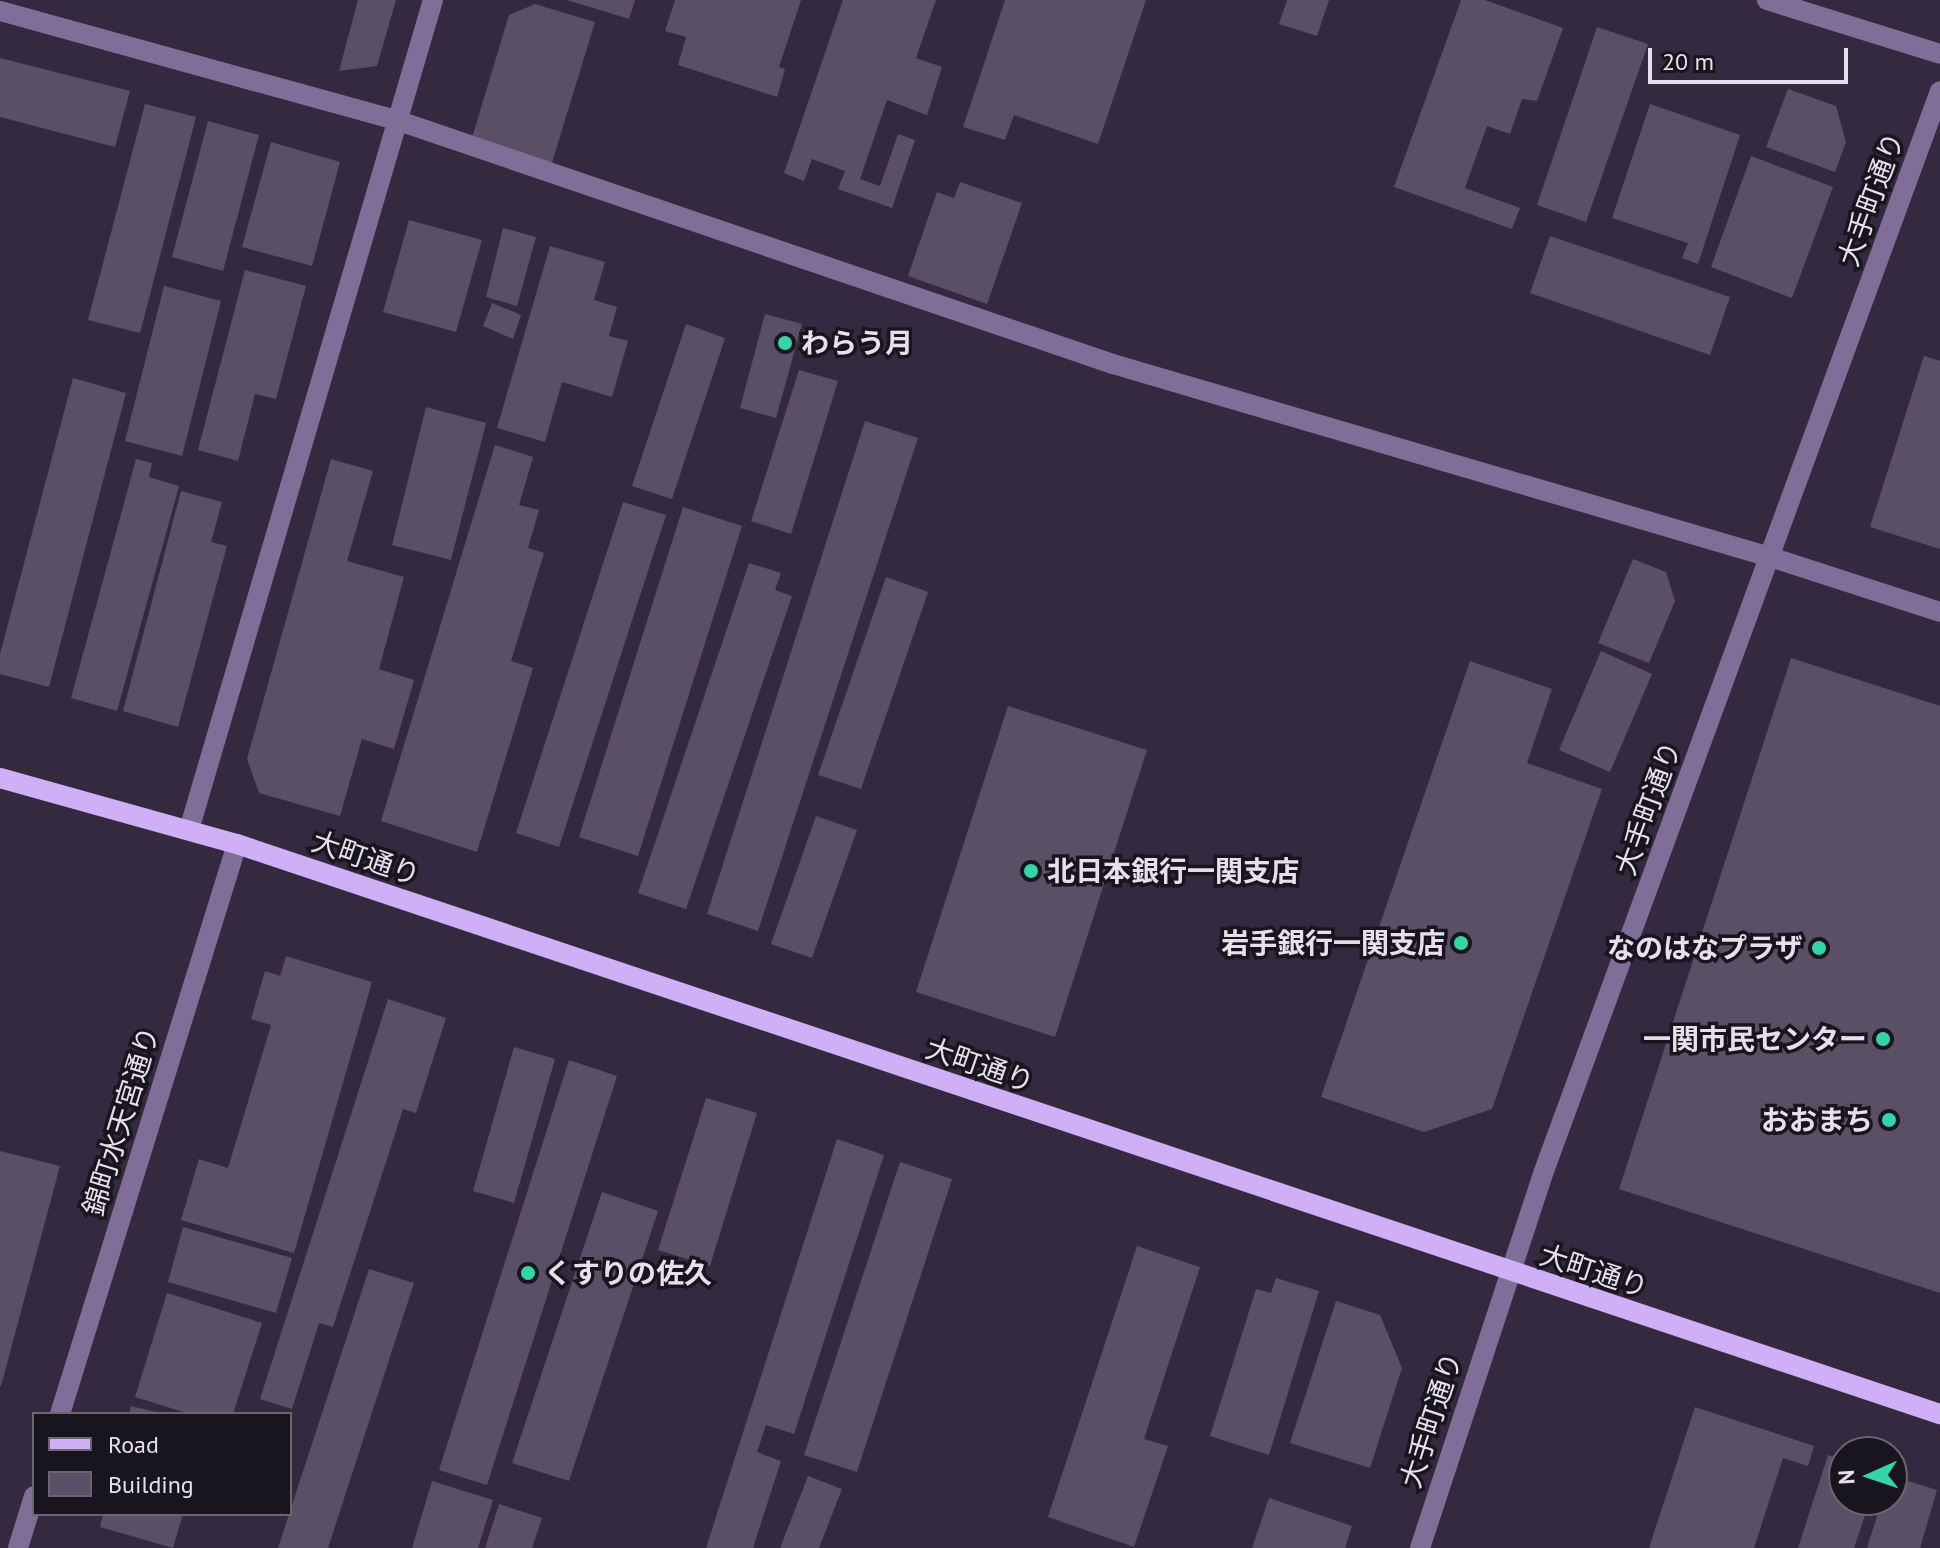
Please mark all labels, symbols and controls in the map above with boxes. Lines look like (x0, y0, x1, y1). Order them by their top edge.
scale bar (1652, 32, 1852, 82)
text: 20 m (1662, 46, 1714, 77)
street label: 大手町通り (1831, 127, 1911, 271)
place label: わらう月 (801, 326, 913, 360)
marker: わらう月 (776, 334, 794, 352)
street label: 大手町通り (1608, 736, 1688, 880)
street label: 大町通り (308, 824, 424, 892)
place label: 北日本銀行一関支店 (1047, 854, 1299, 888)
marker: 北日本銀行一関支店 (1022, 862, 1040, 880)
place label: 岩手銀行一関支店 (1221, 926, 1445, 960)
place label: なのはなプラザ (1607, 931, 1803, 965)
marker: 岩手銀行一関支店 (1452, 934, 1470, 952)
marker: なのはなプラザ (1810, 939, 1828, 957)
street label: 錦町水天宮通り (76, 1022, 166, 1220)
place label: 一関市民センター (1643, 1022, 1867, 1056)
marker: 一関市民センター (1874, 1030, 1892, 1048)
street label: 大町通り (922, 1031, 1038, 1099)
place label: おおまち (1761, 1103, 1873, 1137)
marker: おおまち (1880, 1111, 1898, 1129)
street label: 大町通り (1536, 1238, 1652, 1304)
place label: くすりの佐久 (544, 1256, 712, 1290)
marker: くすりの佐久 (519, 1264, 537, 1282)
street label: 大手町通り (1393, 1348, 1469, 1492)
legend (32, 1412, 292, 1516)
text: Road (108, 1429, 159, 1460)
north arrow (1828, 1436, 1908, 1516)
text: Building (108, 1469, 194, 1500)
text: N (1832, 1469, 1860, 1485)

